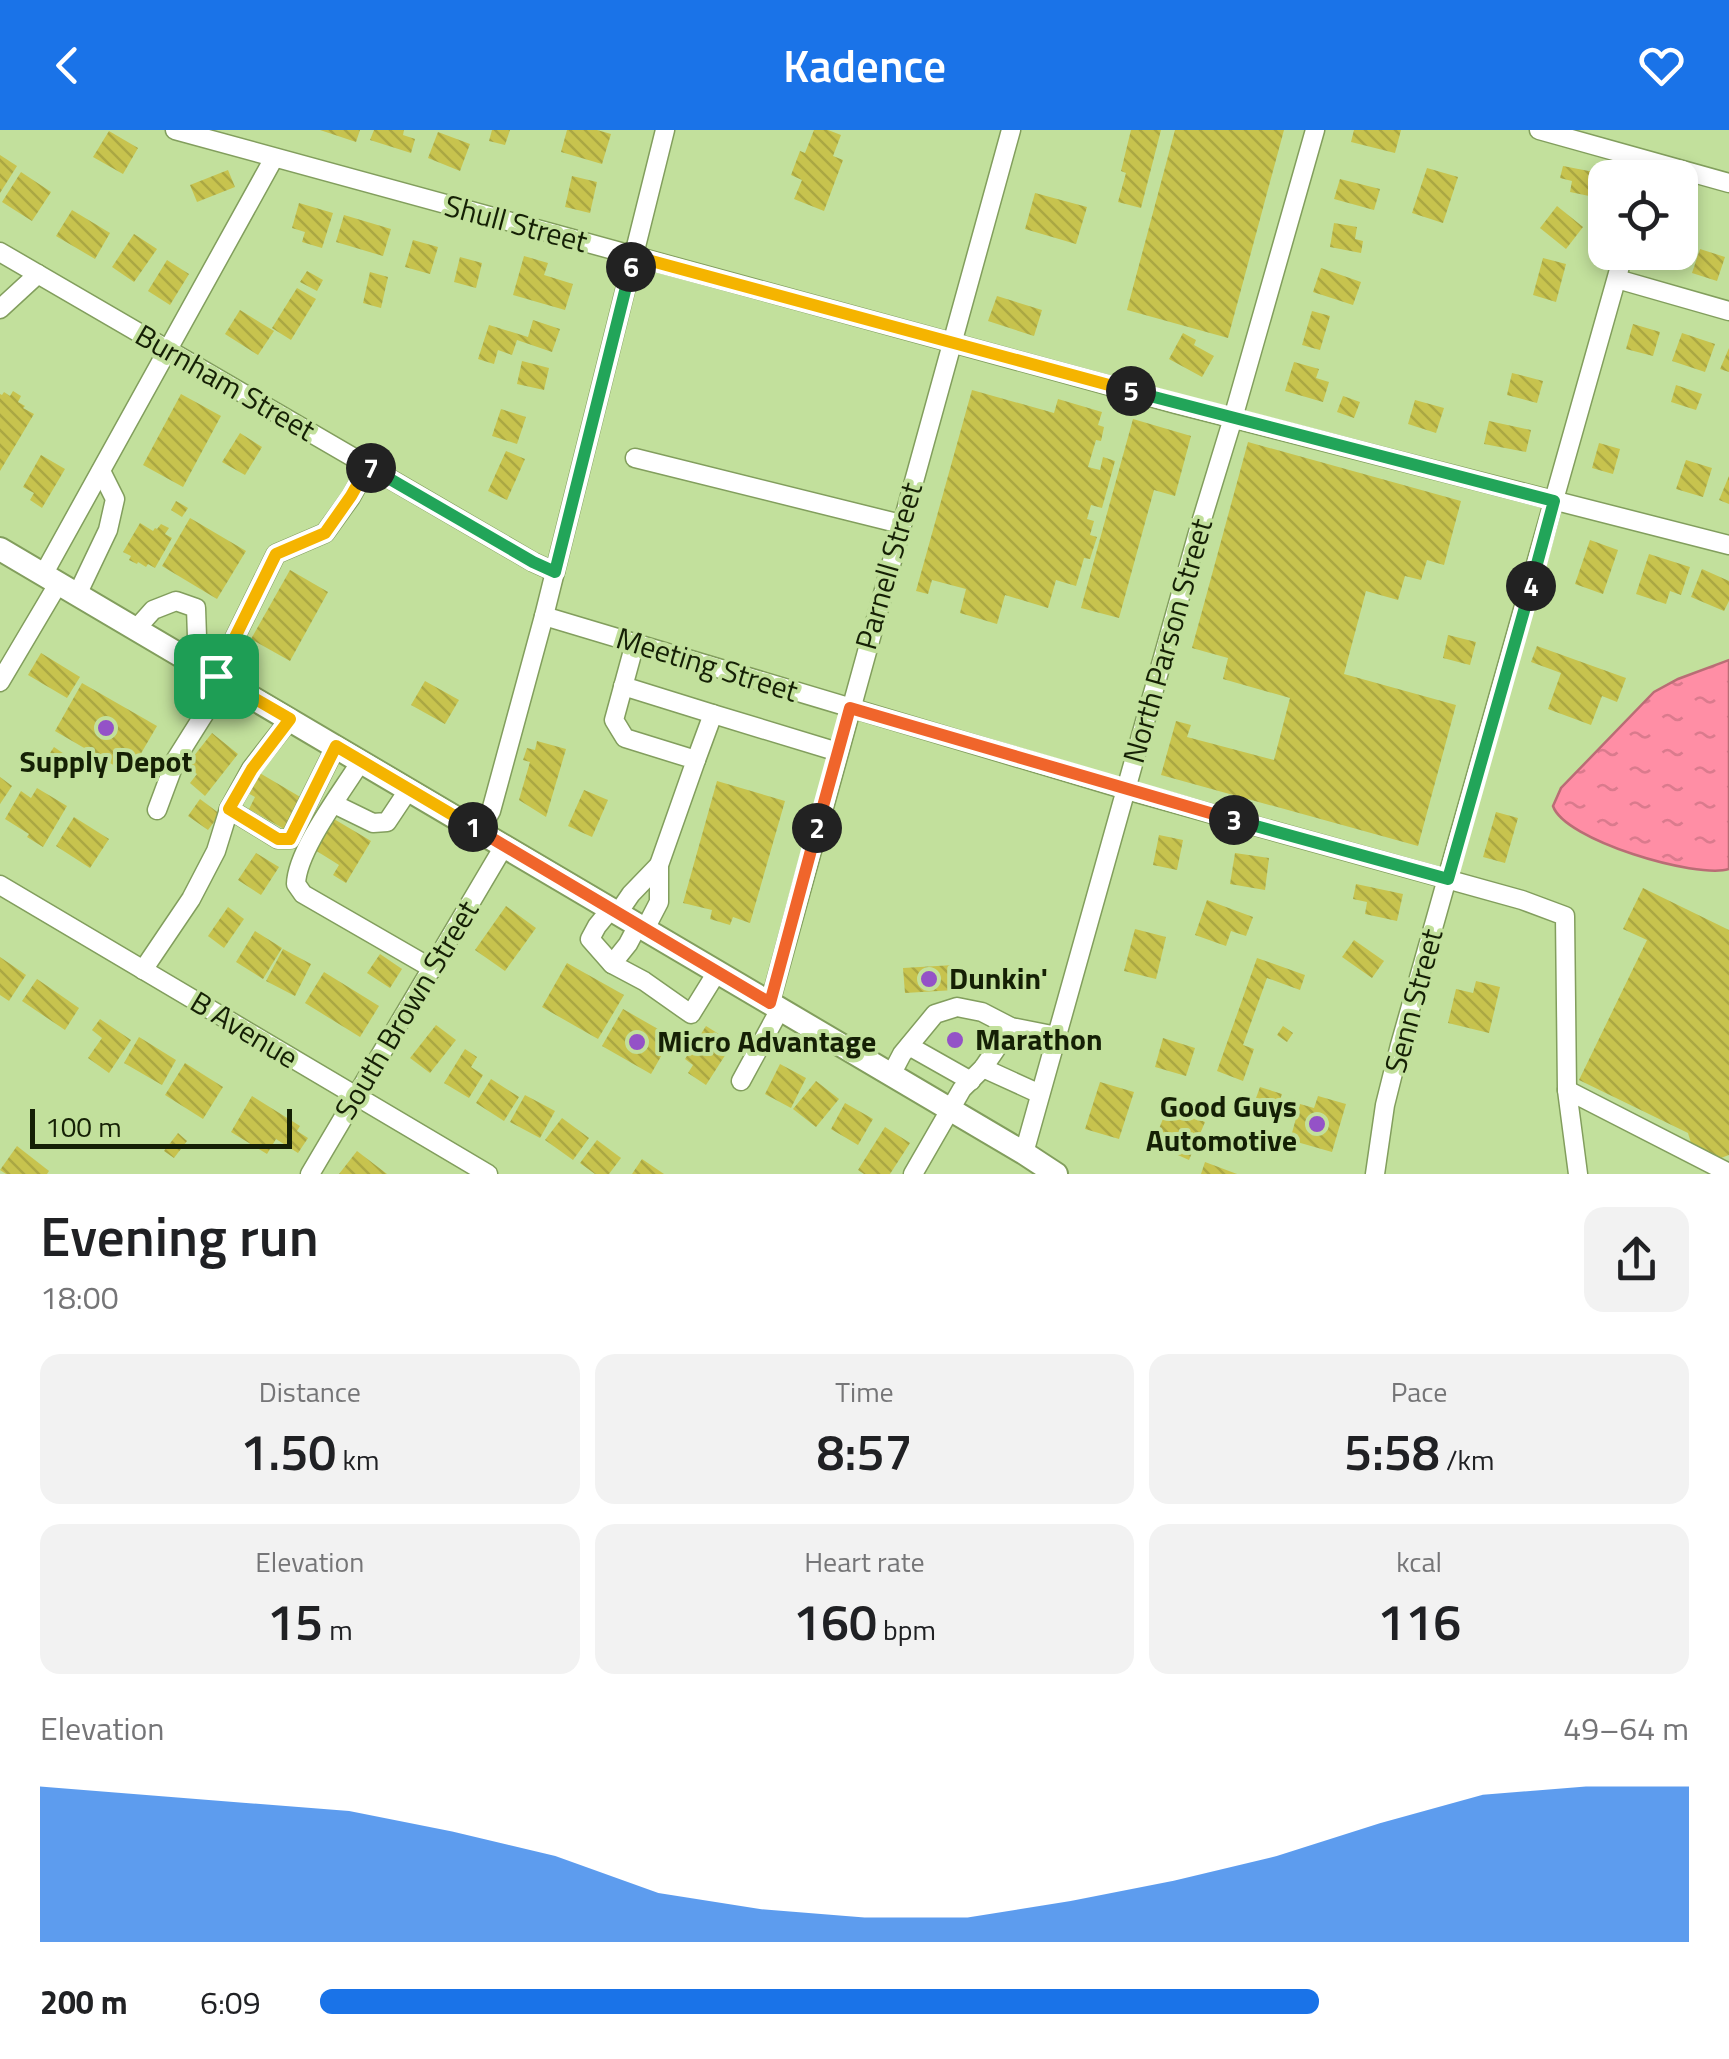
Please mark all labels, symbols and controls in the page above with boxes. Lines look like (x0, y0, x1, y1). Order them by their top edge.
text: Kadence (783, 31, 946, 99)
icon: back (40, 38, 95, 93)
icon: heart (1634, 38, 1689, 93)
map controls (1588, 160, 1698, 270)
button: locate (1588, 160, 1698, 270)
street label: Shull Street (440, 182, 593, 264)
pin: 6 (606, 242, 656, 292)
text: 6 (623, 245, 639, 288)
street label: Burnham Street (127, 312, 324, 453)
pin: 5 (1106, 366, 1156, 416)
text: 5 (1123, 369, 1139, 412)
pin: 7 (346, 443, 396, 493)
text: 7 (363, 446, 379, 489)
street label: Parnell Street (842, 476, 934, 655)
street label: North Parson Street (1110, 513, 1224, 768)
pin: 4 (1506, 561, 1556, 611)
text: 4 (1523, 564, 1539, 607)
street label: Meeting Street (611, 615, 804, 714)
pin (174, 634, 259, 719)
icon: arrive (189, 649, 244, 704)
marker: Supply Depot (95, 717, 117, 739)
place label: Supply Depot (20, 738, 193, 784)
pin: 3 (1209, 795, 1259, 845)
text: 3 (1226, 798, 1242, 841)
pin: 1 (448, 802, 498, 852)
pin: 2 (792, 803, 842, 853)
text: 1 (465, 805, 481, 848)
text: 2 (809, 806, 825, 849)
street label: South Brown Street (322, 891, 490, 1128)
street label: Senn Street (1372, 923, 1454, 1078)
place label: Dunkin' (949, 955, 1048, 1001)
marker: Dunkin' (918, 968, 940, 990)
street label: B Avenue (182, 979, 307, 1079)
place label: Marathon (975, 1016, 1103, 1062)
place label: Micro Advantage (657, 1018, 876, 1064)
marker: Marathon (944, 1029, 966, 1051)
marker: Micro Advantage (626, 1031, 648, 1053)
place label: Good Guys Automotive (1146, 1083, 1297, 1163)
scale bar (30, 1104, 292, 1148)
text: 100 m (45, 1105, 122, 1148)
marker: Good Guys Automotive (1306, 1113, 1328, 1135)
text: Evening run (40, 1194, 319, 1277)
button: share (1584, 1207, 1689, 1312)
text: 18:00 (40, 1273, 119, 1321)
text: Distance (259, 1370, 361, 1413)
text: Time (835, 1370, 894, 1413)
text: Pace (1391, 1370, 1448, 1413)
text: 1.50 (240, 1413, 336, 1489)
text: 8:57 (817, 1413, 912, 1489)
text: 5:58 (1344, 1413, 1440, 1489)
text: km (336, 1438, 379, 1481)
text: /km (1440, 1438, 1494, 1481)
text: Elevation (255, 1540, 364, 1583)
text: Heart rate (804, 1540, 925, 1583)
text: kcal (1396, 1540, 1442, 1583)
text: 15 (267, 1583, 323, 1659)
text: 160 (793, 1583, 877, 1659)
text: 116 (1377, 1583, 1461, 1659)
text: m (323, 1608, 353, 1651)
text: bpm (877, 1608, 936, 1651)
text: Elevation (40, 1704, 164, 1752)
text: 49–64 m (1563, 1704, 1689, 1752)
text: 200 m (40, 1978, 128, 2026)
text: 6:09 (200, 1978, 261, 2026)

